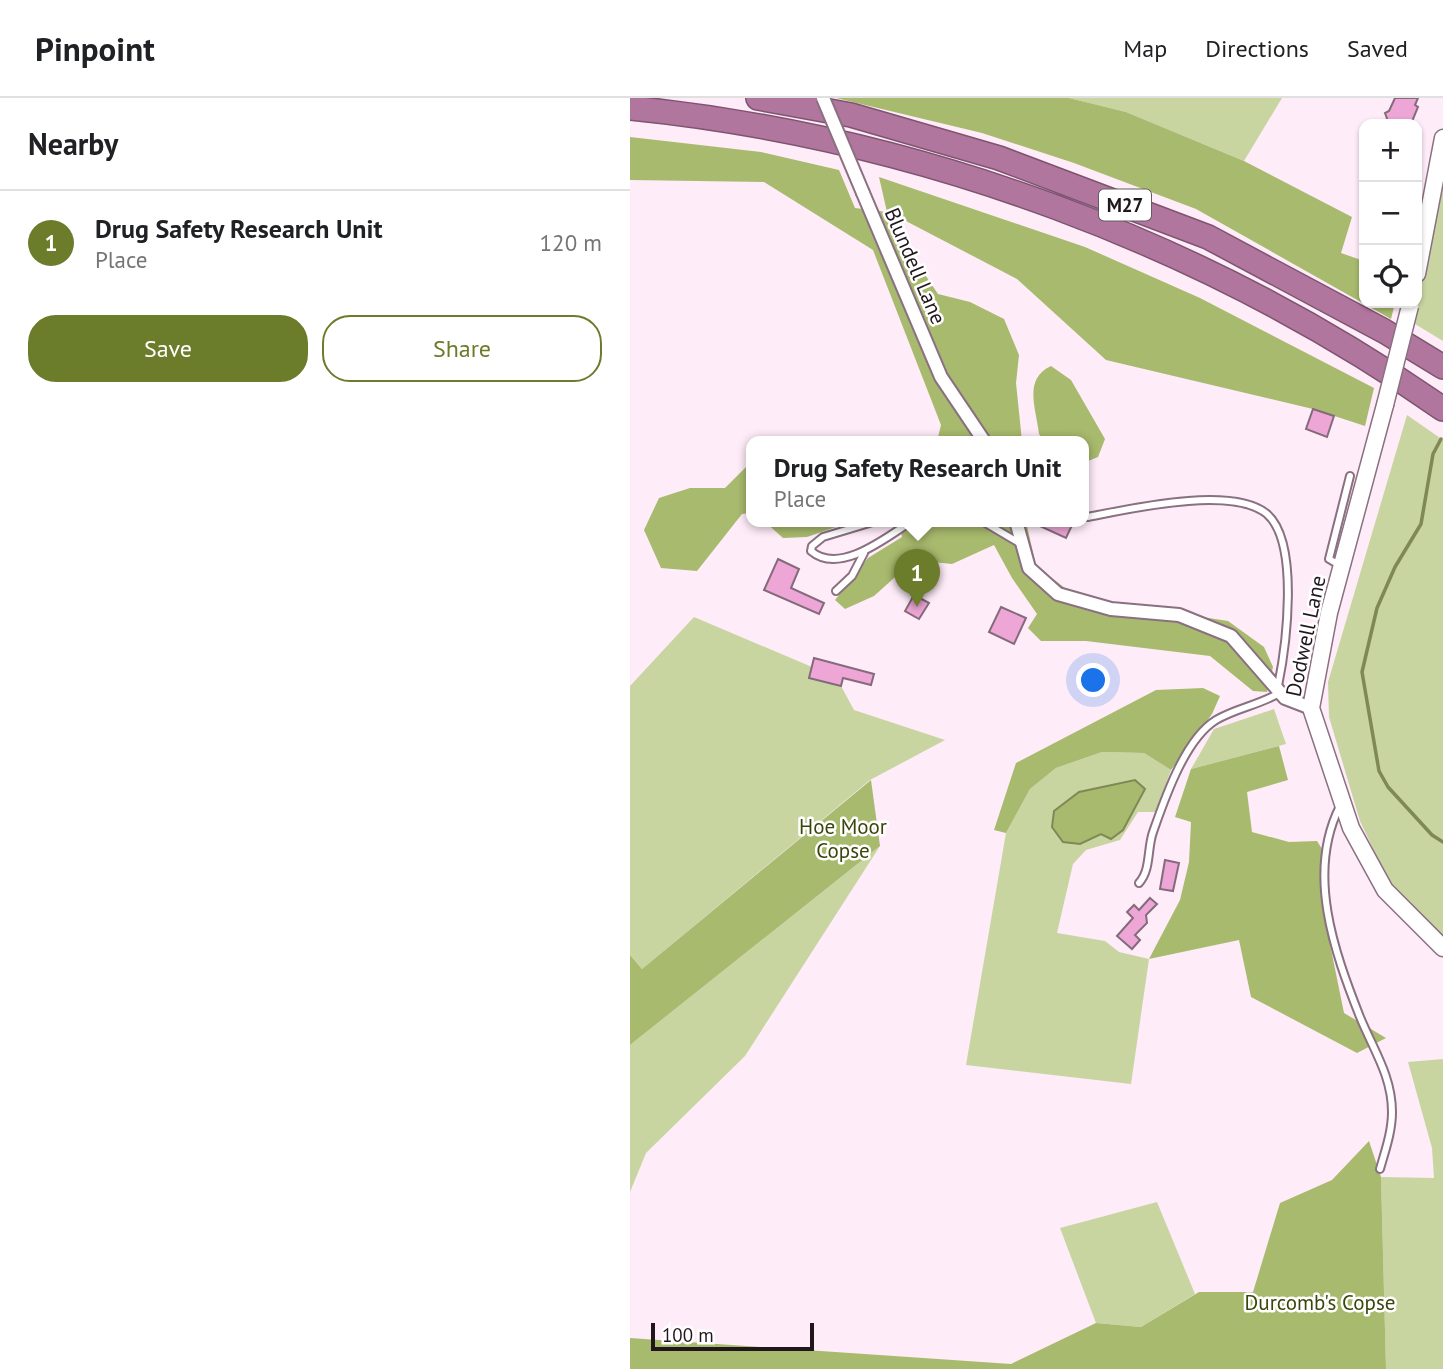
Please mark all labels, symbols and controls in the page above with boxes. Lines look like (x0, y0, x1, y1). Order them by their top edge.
text: Pinpoint (35, 27, 155, 70)
text: Map (1123, 33, 1167, 64)
text: Directions (1205, 33, 1309, 64)
text: Saved (1347, 33, 1408, 64)
map controls (1359, 119, 1422, 308)
button: + (1359, 119, 1422, 182)
text: Nearby (28, 124, 118, 163)
button: − (1359, 182, 1422, 245)
road number: M27 (1099, 190, 1151, 220)
street label: Blundell Lane (879, 203, 952, 328)
text: Drug Safety Research Unit (95, 212, 382, 245)
text: 1 (44, 228, 58, 257)
text: 120 m (540, 228, 602, 257)
text: Place (95, 245, 148, 274)
button: locate (1359, 245, 1422, 308)
button: Save (28, 315, 308, 382)
button: Share (322, 315, 602, 382)
popup (746, 436, 1089, 527)
text: Drug Safety Research Unit (774, 451, 1061, 484)
text: Place (774, 484, 826, 513)
pin: 1 (894, 549, 940, 607)
street label: Dodwell Lane (1280, 573, 1332, 699)
your location (1076, 663, 1110, 697)
park label: Hoe Moor Copse (799, 813, 887, 864)
park label: Durcomb's Copse (1245, 1289, 1395, 1316)
scale bar (651, 1320, 814, 1352)
text: 100 m (662, 1323, 714, 1347)

